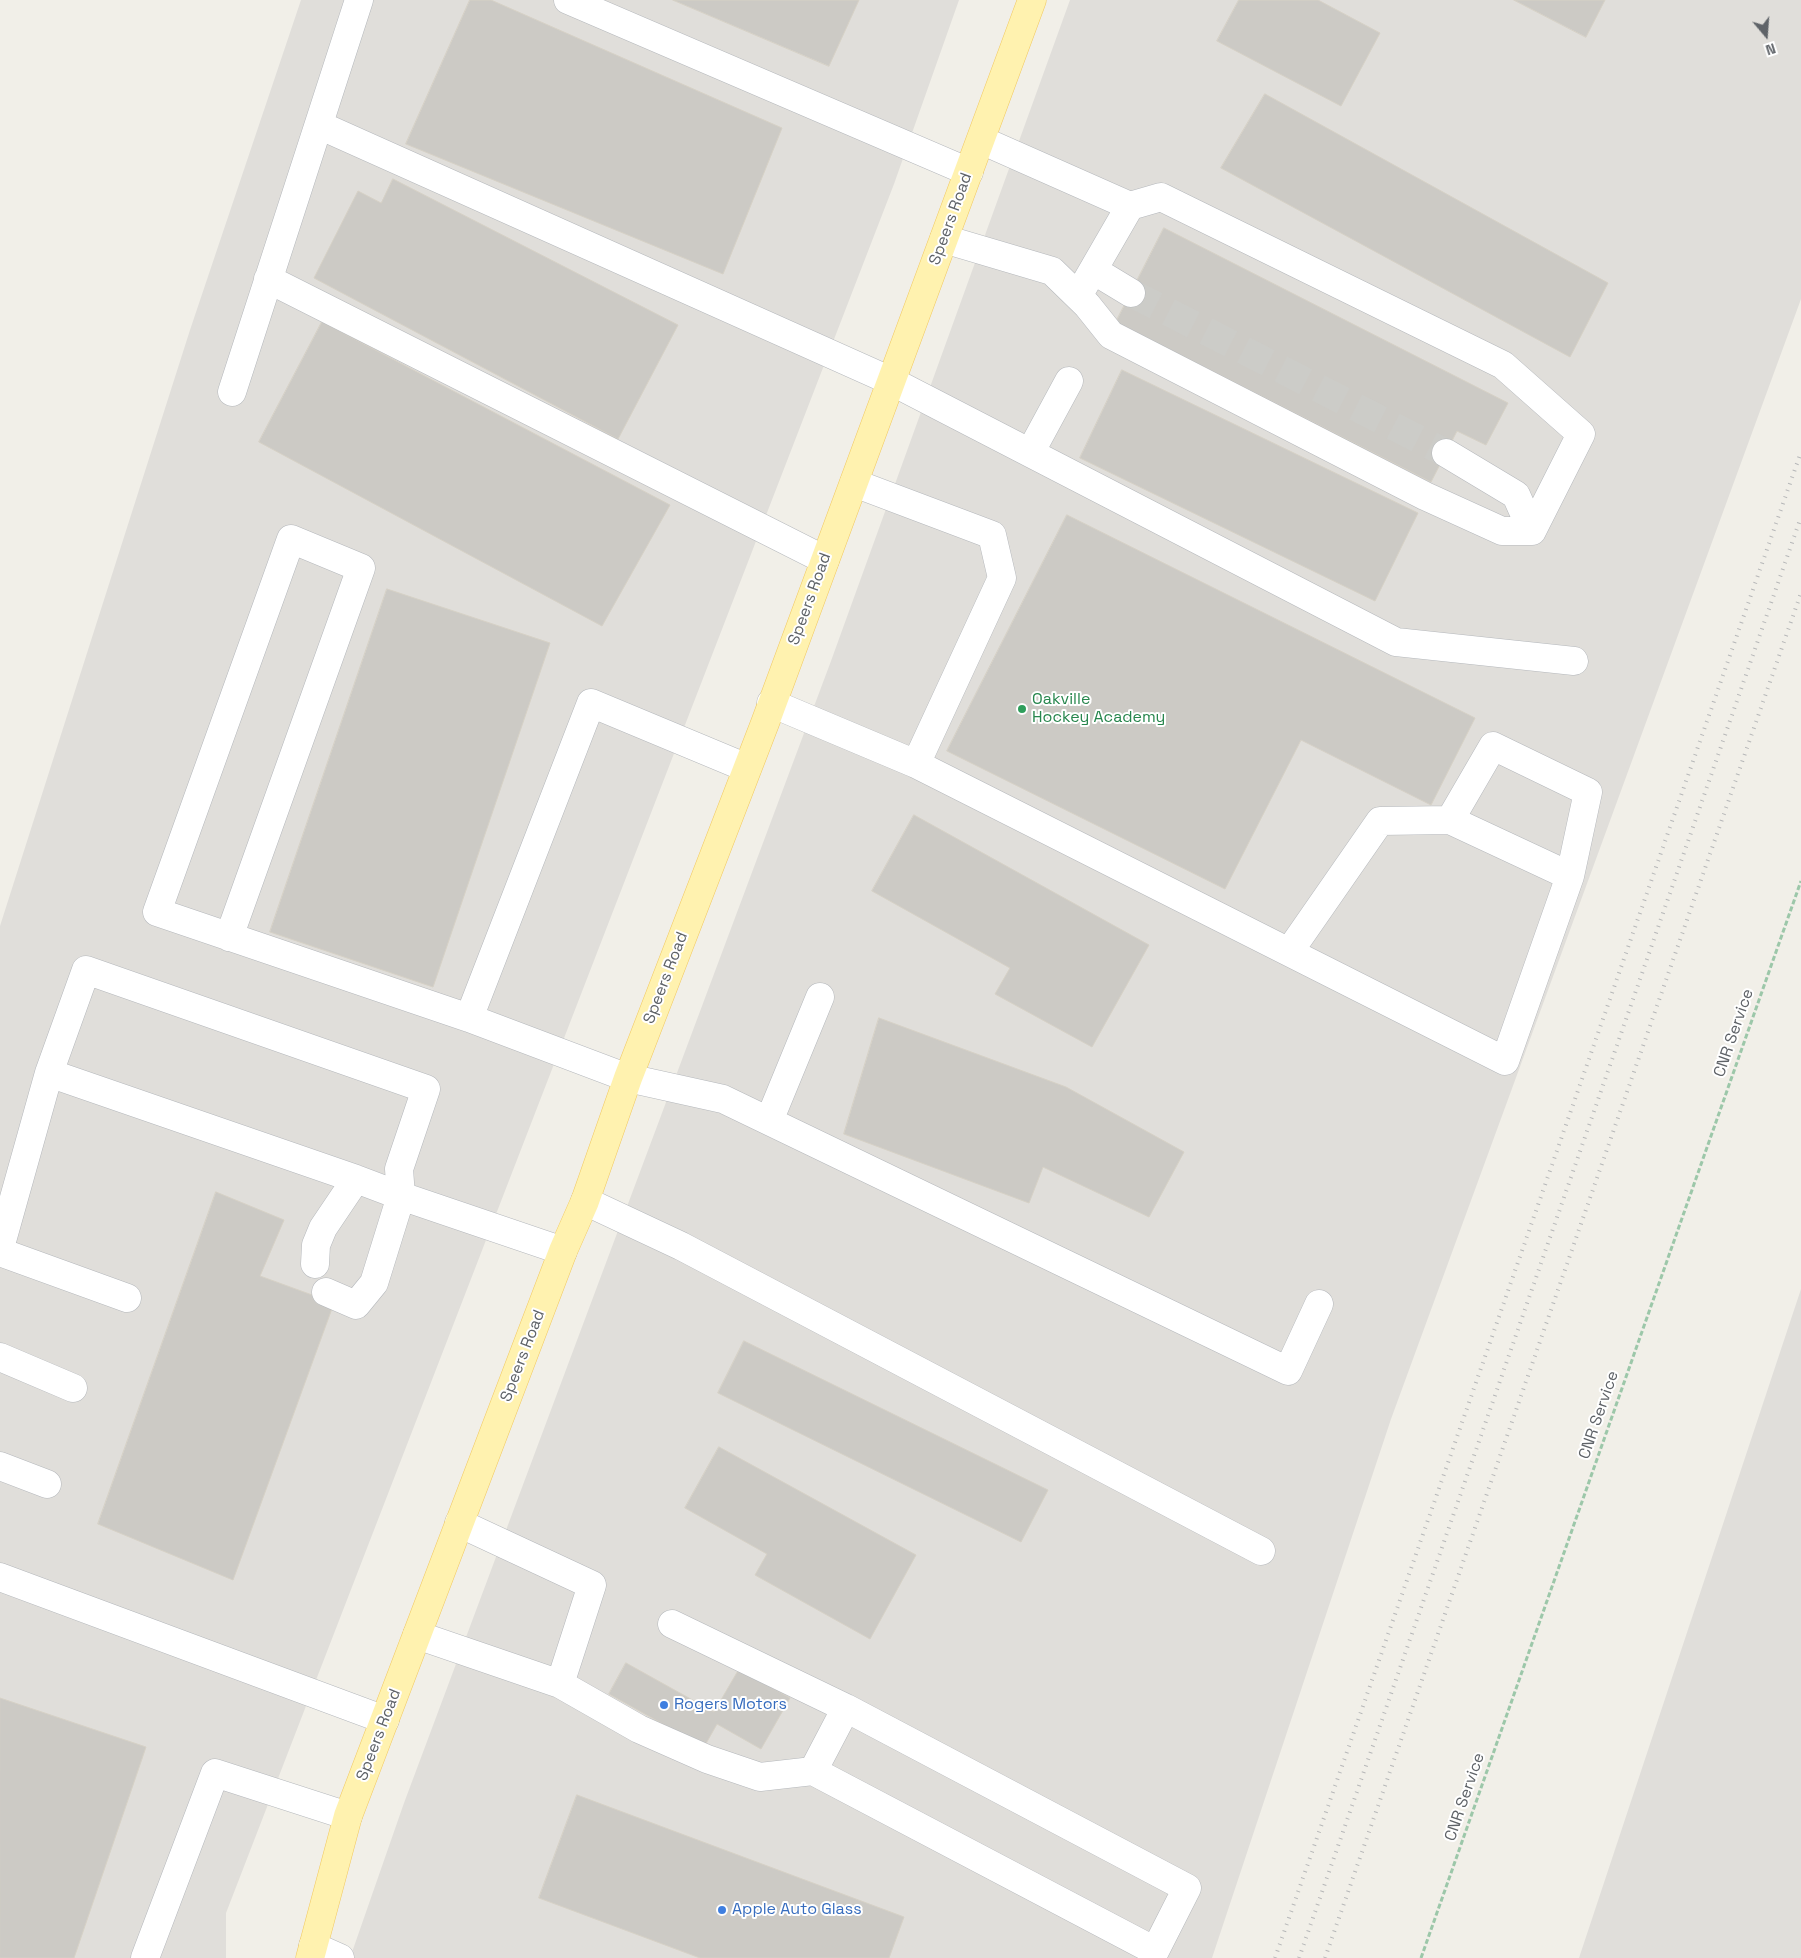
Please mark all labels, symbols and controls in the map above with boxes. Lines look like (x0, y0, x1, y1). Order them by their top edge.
north arrow (1741, 10, 1791, 60)
text: N (1763, 39, 1778, 59)
street label: Speers Road (925, 170, 977, 268)
street label: Speers Road (784, 550, 836, 648)
place label: Oakville Hockey Academy (1032, 690, 1165, 728)
marker: Oakville Hockey Academy (1016, 703, 1028, 715)
street label: Speers Road (640, 929, 692, 1027)
street label: CNR Service (1710, 986, 1758, 1080)
street label: Speers Road (497, 1307, 549, 1405)
street label: CNR Service (1575, 1368, 1623, 1462)
street label: Speers Road (353, 1686, 405, 1784)
place label: Rogers Motors (674, 1695, 787, 1715)
marker: Rogers Motors (658, 1699, 670, 1711)
street label: CNR Service (1441, 1750, 1489, 1844)
place label: Apple Auto Glass (732, 1900, 862, 1920)
marker: Apple Auto Glass (716, 1904, 728, 1916)

